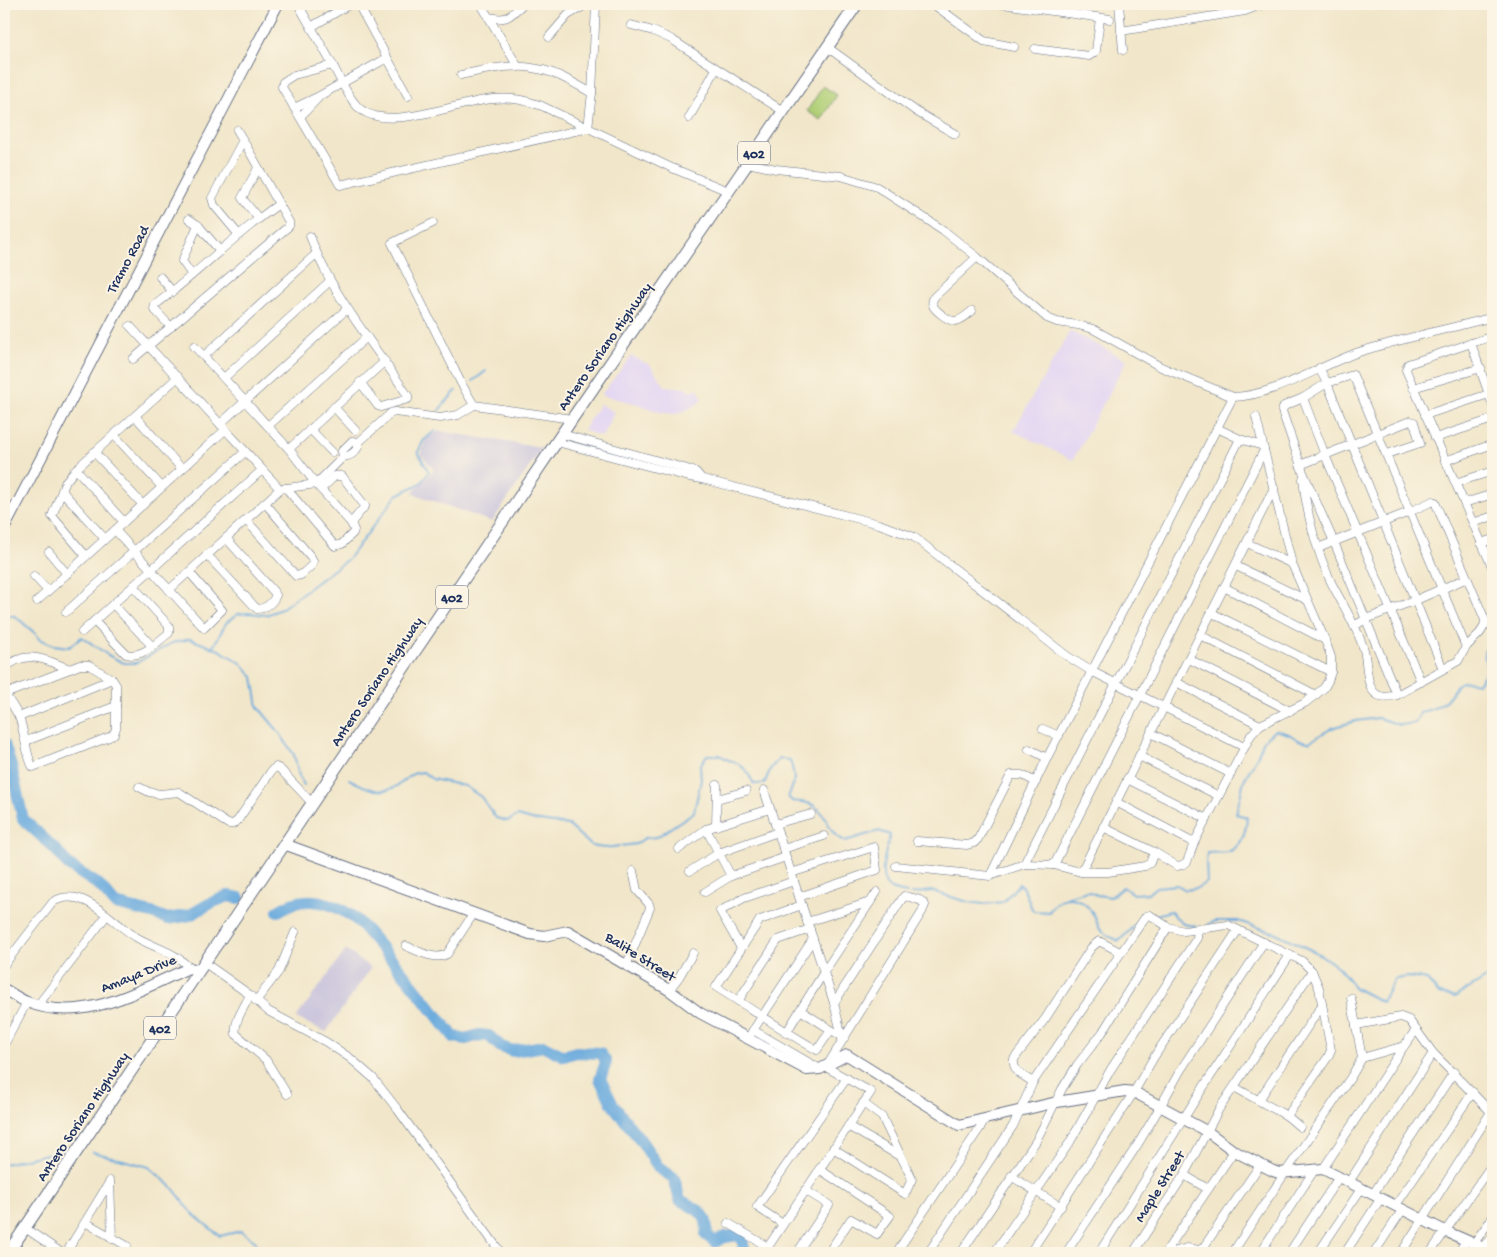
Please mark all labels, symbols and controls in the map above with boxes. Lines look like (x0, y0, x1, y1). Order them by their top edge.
road number: 402 (738, 142, 770, 164)
street label: Tramo Road (103, 222, 155, 298)
street label: Antero Soriano Highway (555, 279, 657, 415)
road number: 402 (436, 586, 468, 608)
street label: Antero Soriano Highway (328, 613, 428, 750)
street label: Balite Street (600, 928, 680, 988)
street label: Amaya Drive (98, 951, 179, 998)
road number: 402 (144, 1016, 176, 1040)
street label: Antero Soriano Highway (34, 1048, 134, 1185)
street label: Maple Street (1132, 1146, 1191, 1226)

